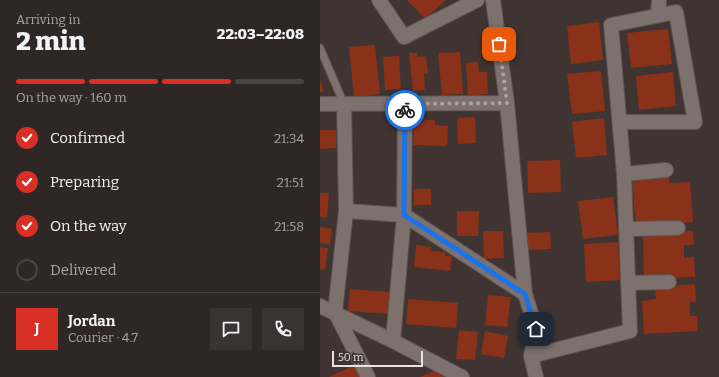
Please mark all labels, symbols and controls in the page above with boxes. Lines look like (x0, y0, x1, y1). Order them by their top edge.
text: Arriving in (16, 12, 81, 27)
text: 22:03–22:08 (217, 25, 304, 43)
text: 2 min (16, 26, 86, 57)
pin (482, 27, 516, 61)
icon: bag (488, 33, 510, 55)
text: On the way · 160 m (16, 90, 127, 105)
courier (385, 90, 425, 130)
icon: bike (394, 99, 416, 121)
icon: check (16, 127, 38, 149)
text: Confirmed (50, 129, 125, 147)
text: 21:34 (274, 131, 304, 146)
icon: check (16, 171, 38, 193)
text: Preparing (50, 173, 119, 191)
text: 21:51 (277, 175, 304, 190)
icon: check (16, 215, 38, 237)
text: On the way (50, 217, 127, 235)
text: 21:58 (274, 219, 304, 234)
text: Delivered (50, 261, 117, 279)
button: chat (210, 308, 252, 350)
button: phone (262, 308, 304, 350)
text: Jordan (68, 312, 115, 330)
pin (519, 312, 553, 346)
icon: home (525, 318, 547, 340)
text: J (34, 320, 40, 338)
text: Courier · 4.7 (68, 330, 138, 345)
scale bar (332, 349, 423, 368)
text: 50 m (338, 351, 364, 364)

